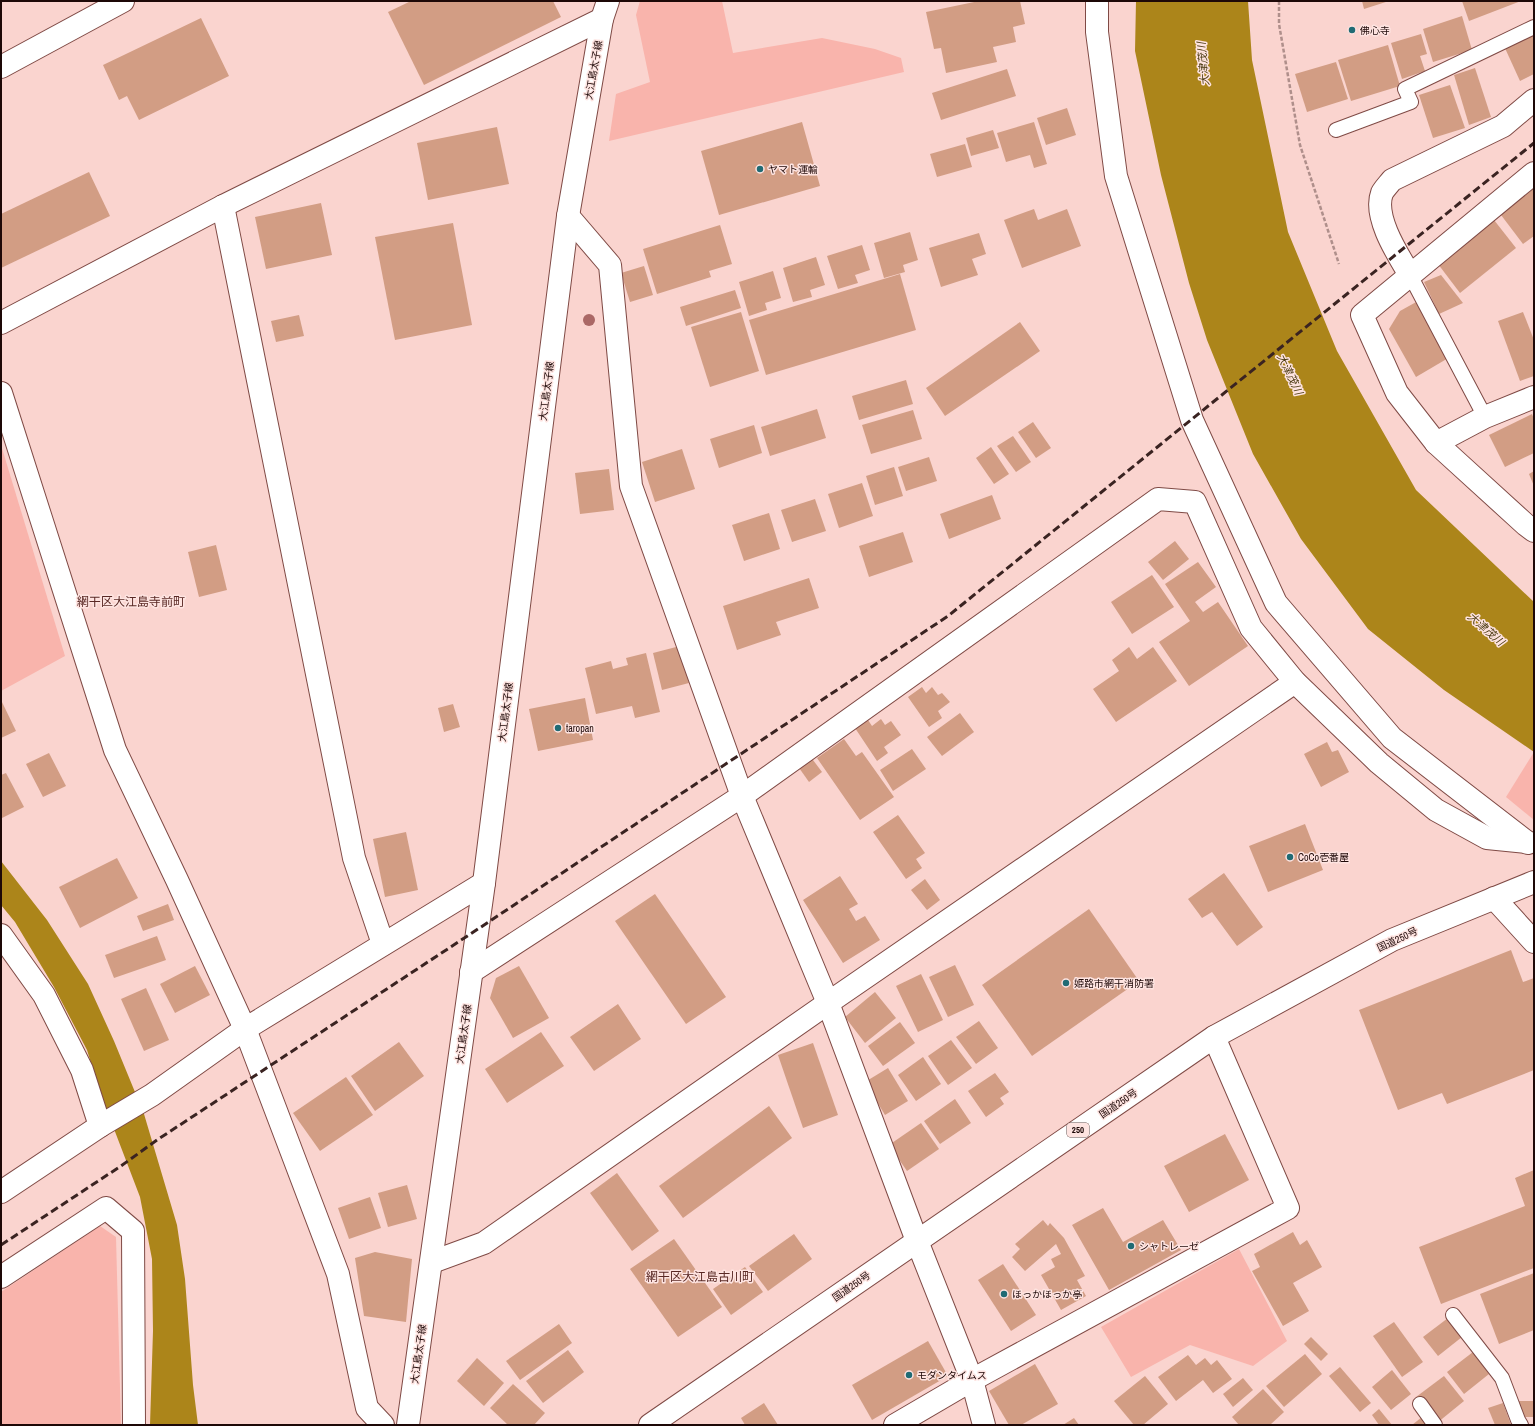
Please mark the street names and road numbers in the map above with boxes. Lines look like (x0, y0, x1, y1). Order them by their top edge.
street label: 大江島太子線 (582, 39, 605, 101)
street label: 大江島太子線 (536, 360, 557, 422)
street label: 大江島太子線 (495, 681, 516, 743)
street label: 国道250号 (1375, 924, 1420, 955)
street label: 大江島太子線 (453, 1003, 474, 1065)
street label: 国道250号 (1097, 1086, 1140, 1121)
road number: 250 (1067, 1123, 1089, 1137)
street label: 国道250号 (830, 1269, 873, 1304)
street label: 大江島太子線 (408, 1323, 429, 1385)

